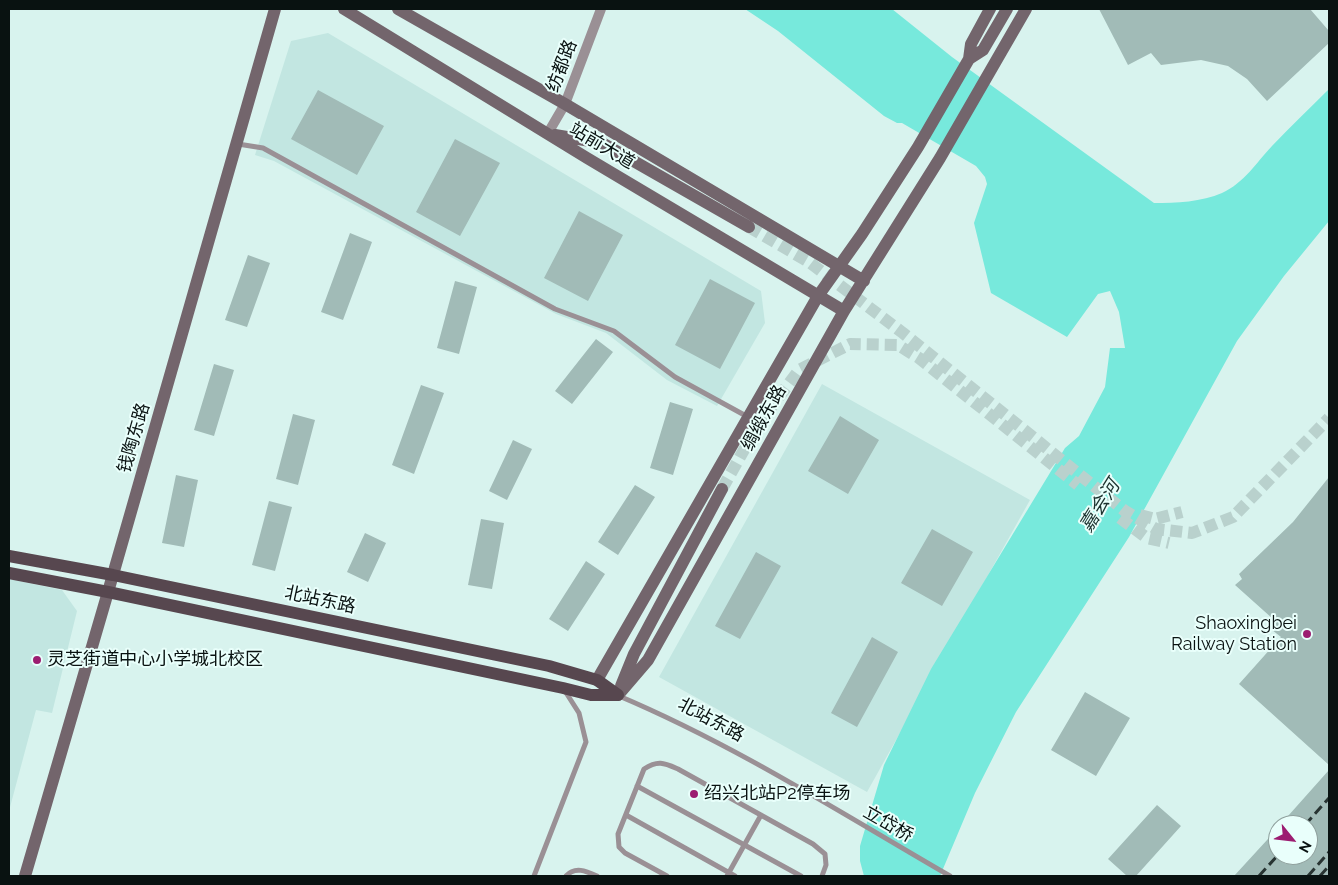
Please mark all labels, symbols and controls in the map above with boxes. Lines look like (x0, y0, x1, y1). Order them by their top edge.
street label: 纺都路 (542, 37, 582, 95)
street label: 站前大道 (566, 118, 638, 174)
street label: 绸缎东路 (737, 381, 791, 455)
street label: 钱陶东路 (114, 400, 154, 476)
water label: 嘉会河 (1075, 476, 1125, 536)
street label: 北站东路 (283, 582, 357, 618)
place label: Shaoxingbei Railway Station (1171, 613, 1297, 656)
marker: Shaoxingbei Railway Station (1301, 628, 1313, 640)
place label: 灵芝街道中心小学城北校区 (47, 649, 263, 671)
marker: 灵芝街道中心小学城北校区 (31, 654, 43, 666)
street label: 北站东路 (674, 694, 748, 746)
place label: 绍兴北站P2停车场 (704, 783, 851, 805)
marker: 绍兴北站P2停车场 (688, 788, 700, 800)
street label: 立岱桥 (859, 801, 917, 847)
north arrow (1268, 815, 1318, 865)
text: N (1296, 838, 1315, 855)

